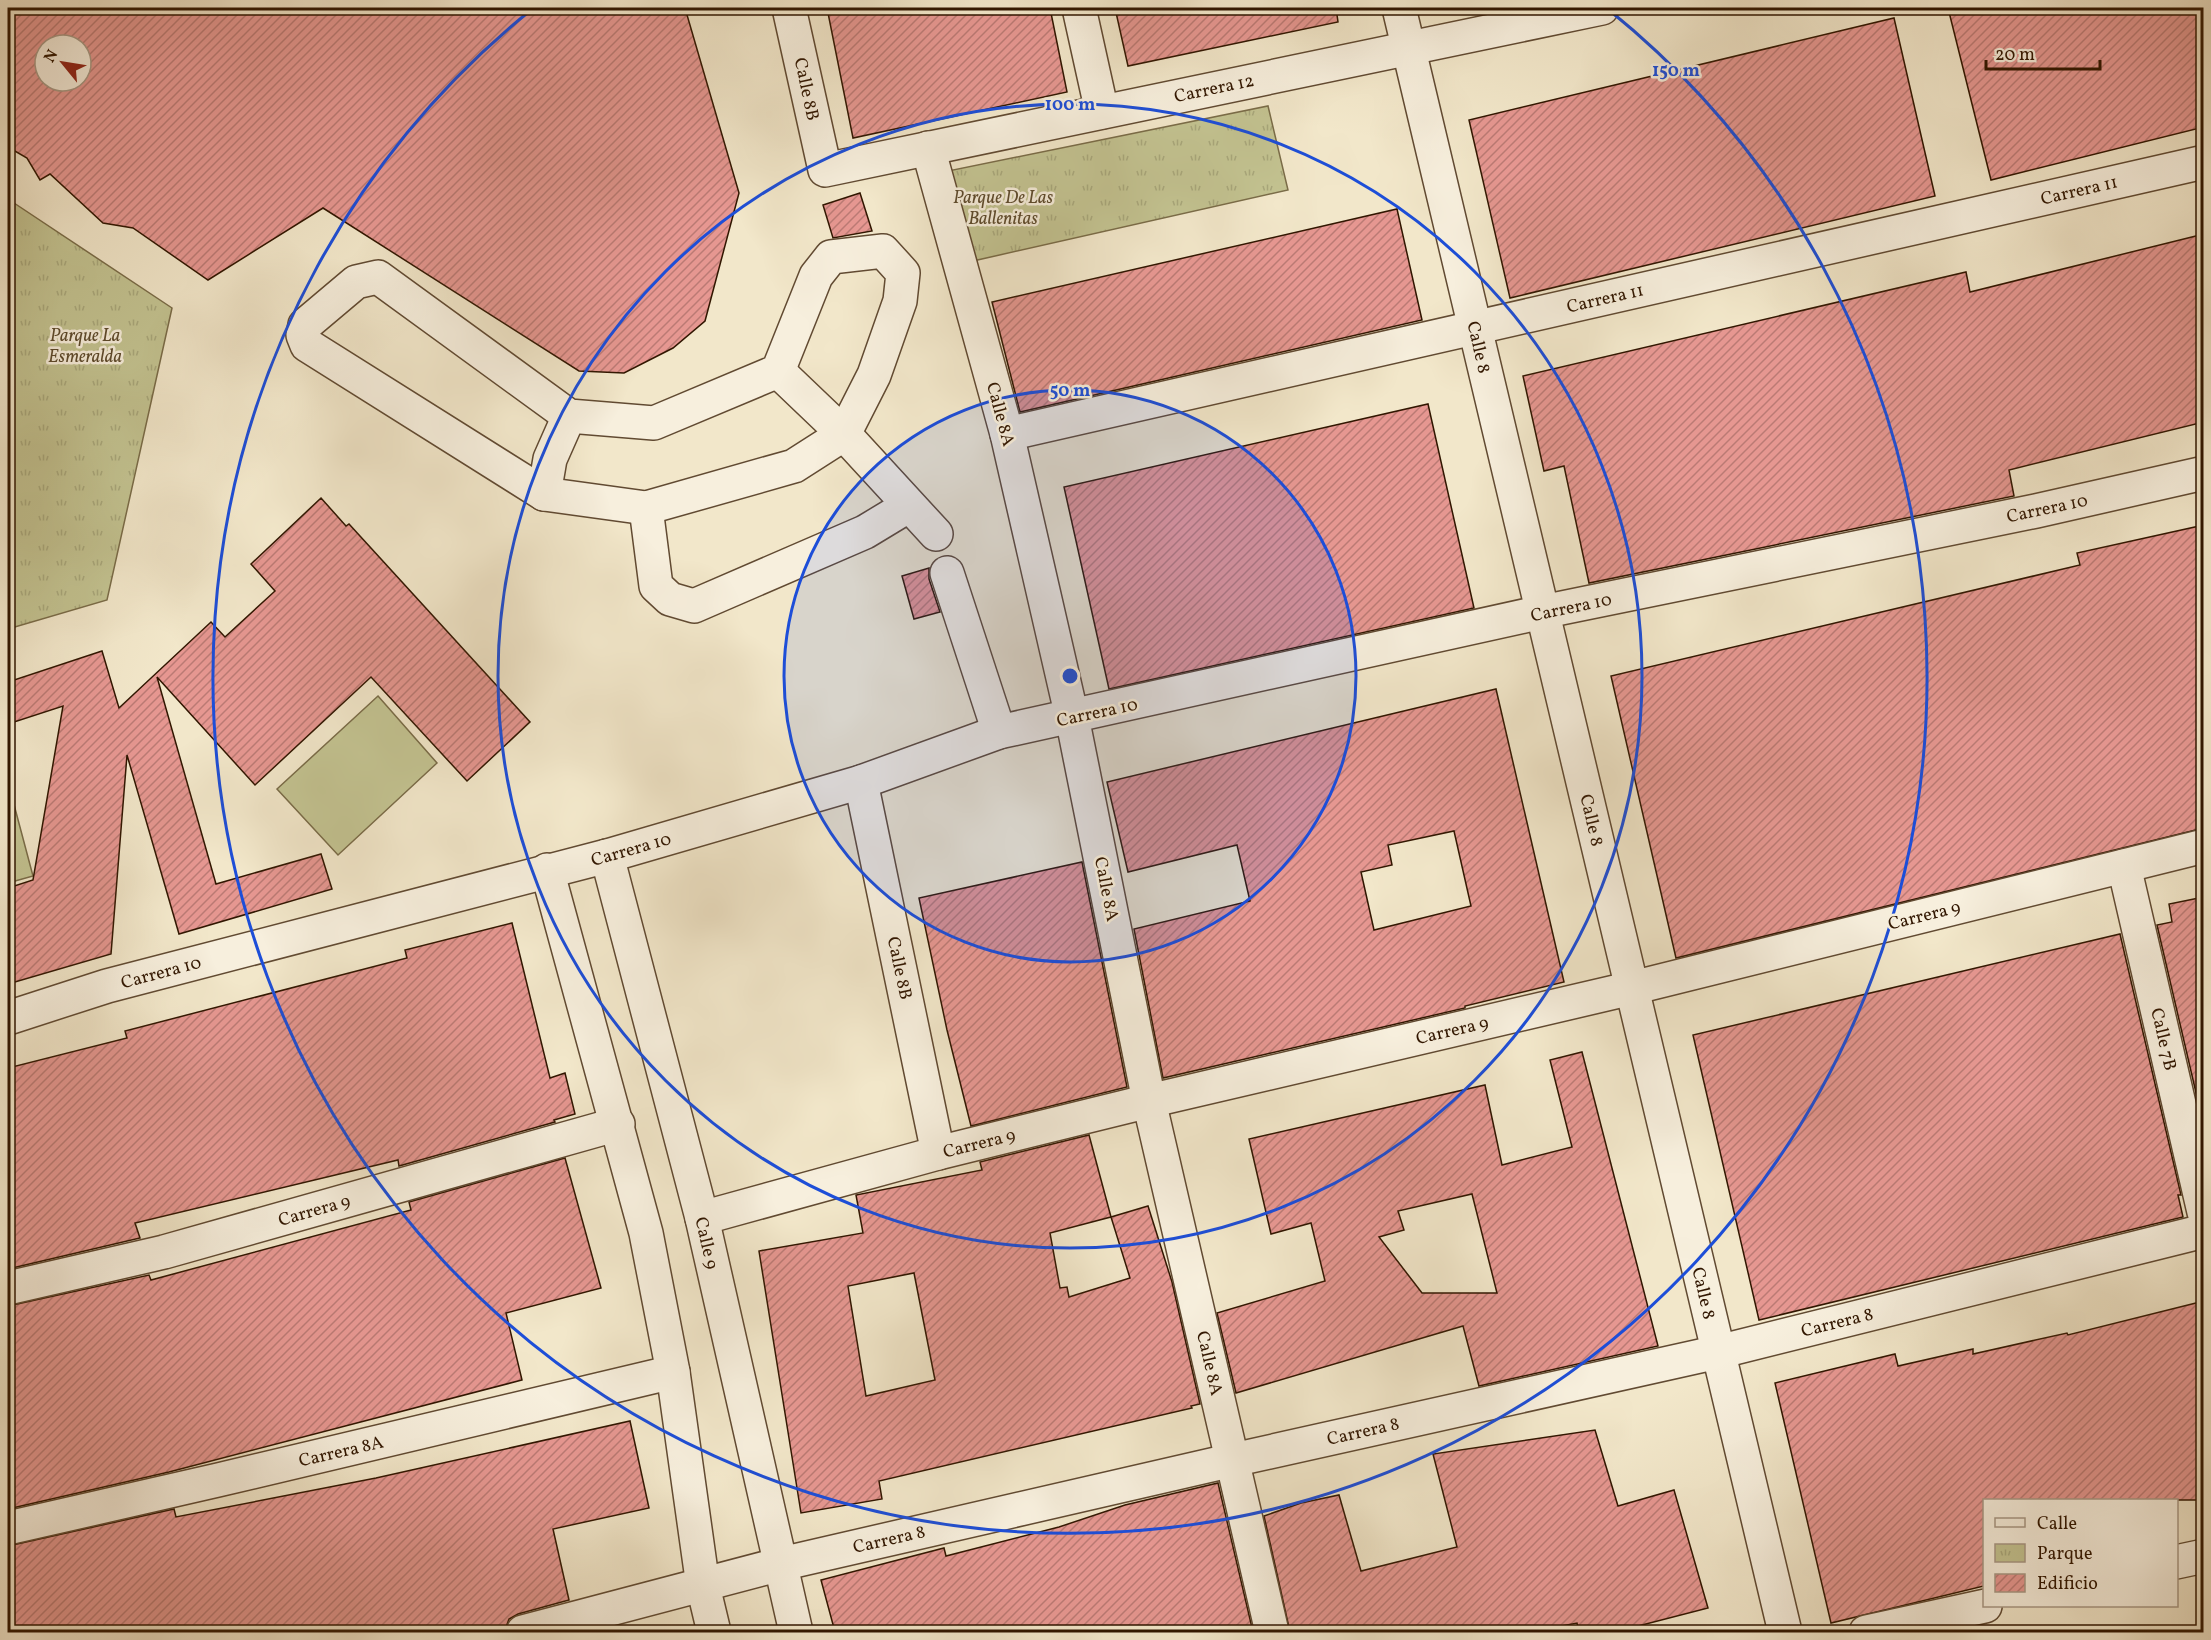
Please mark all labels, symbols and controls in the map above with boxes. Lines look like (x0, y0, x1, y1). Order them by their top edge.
north arrow (33, 33, 93, 93)
scale bar (1986, 33, 2100, 71)
text: 20 m (1995, 43, 2035, 68)
text: N (39, 46, 64, 67)
street label: Calle 8B (787, 55, 824, 123)
text: 150 m (1652, 59, 1700, 84)
street label: Carrera 12 (1172, 69, 1257, 110)
text: 100 m (1045, 93, 1095, 118)
street label: Carrera 11 (2038, 170, 2120, 212)
park label: Parque De Las Ballenitas (953, 186, 1053, 232)
street label: Carrera 11 (1564, 278, 1646, 320)
street label: Calle 8 (1459, 319, 1496, 376)
park label: Parque La Esmeralda (48, 324, 122, 370)
text: 50 m (1050, 379, 1090, 404)
street label: Calle 8A (979, 380, 1020, 450)
street label: Carrera 10 (2004, 489, 2090, 530)
street label: Carrera 10 (1528, 588, 1614, 629)
centre of rings (1060, 666, 1080, 686)
street label: Carrera 10 (1054, 693, 1140, 734)
street label: Calle 8 (1572, 792, 1609, 849)
street label: Carrera 10 (588, 827, 675, 874)
street label: Calle 8A (1087, 855, 1124, 924)
street label: Carrera 9 (1886, 895, 1963, 938)
street label: Calle 8B (880, 934, 917, 1002)
street label: Carrera 10 (118, 951, 205, 996)
street label: Calle 7B (2143, 1006, 2182, 1073)
street label: Carrera 9 (1414, 1011, 1491, 1052)
street label: Carrera 9 (941, 1123, 1018, 1166)
street label: Carrera 9 (275, 1189, 353, 1234)
street label: Calle 9 (687, 1215, 724, 1272)
street label: Calle 8 (1684, 1265, 1721, 1322)
street label: Carrera 8 (1799, 1302, 1876, 1344)
street label: Calle 8A (1189, 1329, 1228, 1398)
street label: Carrera 8 (1325, 1412, 1402, 1453)
street label: Carrera 8A (296, 1431, 386, 1474)
legend (1983, 1499, 2178, 1607)
text: Calle (2037, 1512, 2077, 1537)
street label: Carrera 8 (851, 1520, 928, 1561)
text: Parque (2037, 1542, 2092, 1567)
text: Edificio (2037, 1572, 2098, 1597)

